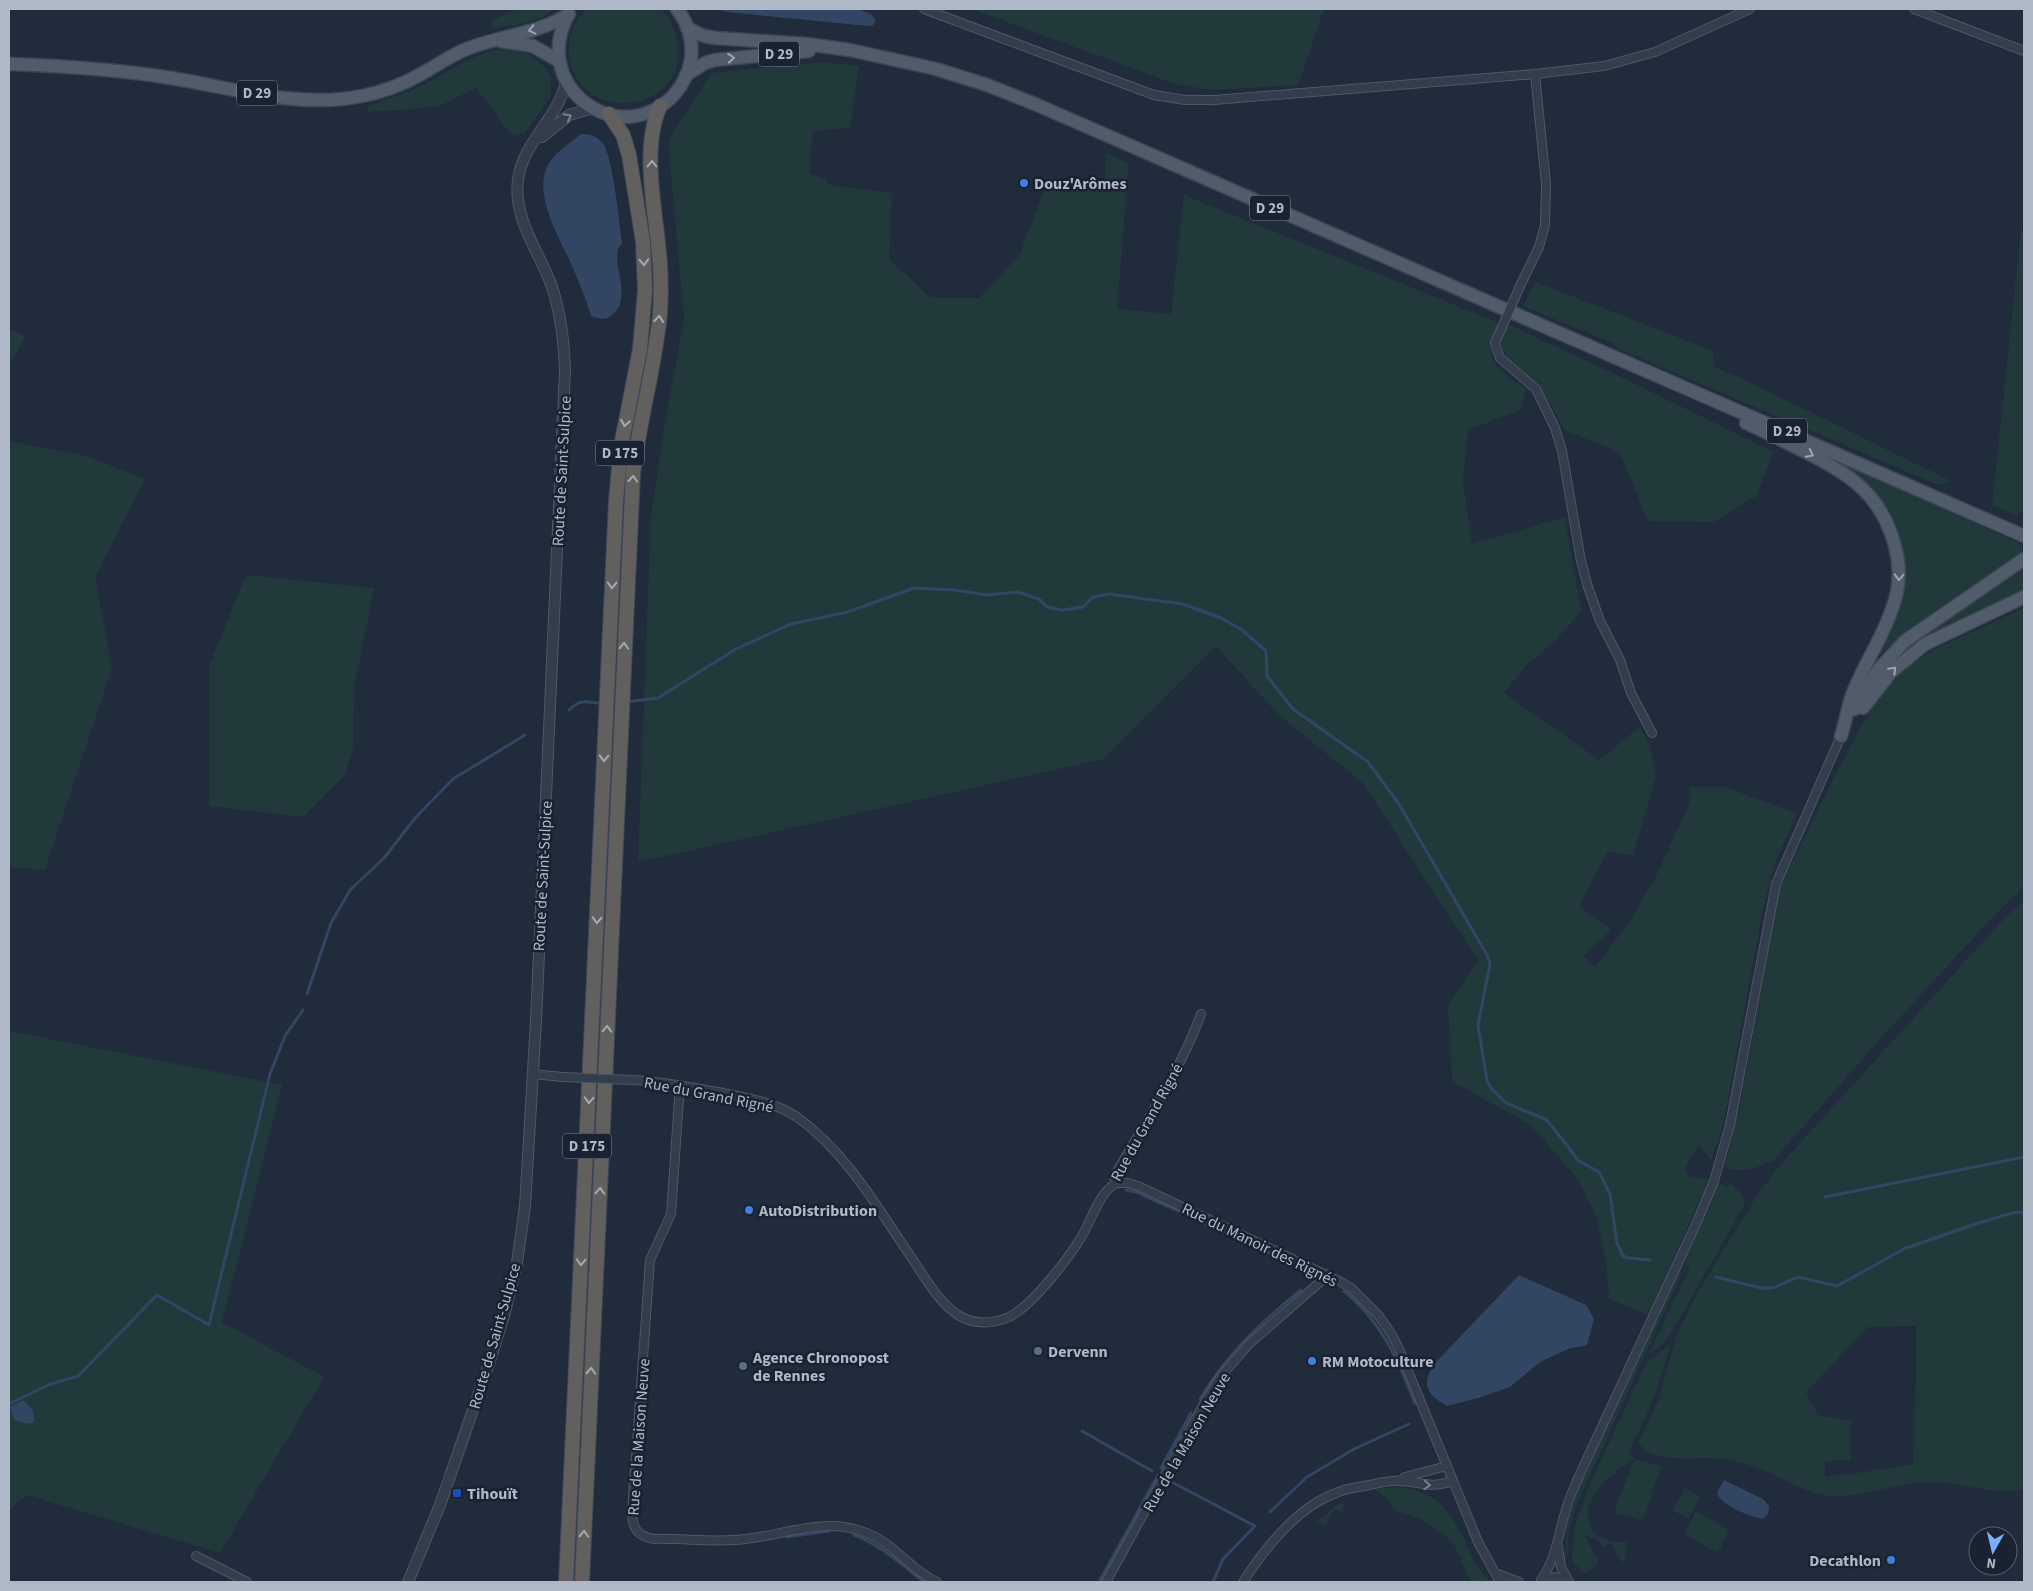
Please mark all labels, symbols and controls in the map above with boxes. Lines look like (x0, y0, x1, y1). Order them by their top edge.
one-way arrow (528, 24, 537, 35)
road number: D 29 (759, 42, 799, 66)
one-way arrow (727, 52, 735, 63)
road number: D 29 (237, 80, 277, 106)
one-way arrow (563, 113, 572, 123)
one-way arrow (647, 160, 657, 168)
place label: Douz'Arômes (1034, 173, 1126, 195)
marker: Douz'Arômes (1018, 177, 1030, 189)
road number: D 29 (1250, 196, 1290, 220)
one-way arrow (639, 259, 650, 267)
one-way arrow (653, 315, 664, 323)
street label: Route de Saint-Sulpice (547, 395, 577, 547)
road number: D 29 (1767, 418, 1807, 444)
one-way arrow (621, 419, 631, 427)
road number: D 175 (596, 440, 644, 466)
one-way arrow (1804, 448, 1813, 458)
one-way arrow (627, 475, 638, 483)
one-way arrow (1893, 574, 1904, 582)
one-way arrow (607, 581, 617, 589)
one-way arrow (619, 641, 630, 649)
one-way arrow (1887, 667, 1896, 676)
one-way arrow (599, 754, 610, 762)
street label: Route de Saint-Sulpice (528, 800, 558, 952)
one-way arrow (592, 916, 602, 924)
one-way arrow (602, 1025, 612, 1032)
street label: Rue du Grand Rigné (1105, 1060, 1188, 1185)
street label: Rue du Grand Rigné (642, 1072, 775, 1118)
one-way arrow (584, 1096, 595, 1104)
road number: D 175 (563, 1134, 611, 1158)
one-way arrow (594, 1187, 605, 1195)
street label: Rue du Manoir des Rignés (1178, 1198, 1341, 1292)
place label: AutoDistribution (758, 1200, 877, 1222)
marker: AutoDistribution (743, 1204, 755, 1216)
one-way arrow (575, 1258, 586, 1266)
street label: Route de Saint-Sulpice (464, 1261, 526, 1412)
place label: Dervenn (1048, 1341, 1108, 1363)
marker: Dervenn (1032, 1345, 1044, 1357)
place label: Agence Chronopost de Rennes (752, 1347, 889, 1387)
place label: RM Motoculture (1322, 1351, 1433, 1373)
marker: RM Motoculture (1306, 1355, 1318, 1367)
street label: Rue de la Maison Neuve (623, 1358, 655, 1516)
marker: Agence Chronopost de Rennes (737, 1360, 749, 1372)
one-way arrow (586, 1367, 596, 1374)
street label: Rue de la Maison Neuve (1138, 1369, 1236, 1516)
one-way arrow (1423, 1479, 1431, 1490)
place label: Tihouït (467, 1483, 518, 1505)
marker: Tihouït (451, 1487, 463, 1499)
north arrow (1968, 1526, 2018, 1576)
one-way arrow (579, 1529, 589, 1537)
place label: Decathlon (1809, 1550, 1881, 1572)
text: N (1985, 1552, 1997, 1573)
marker: Decathlon (1885, 1554, 1897, 1566)

